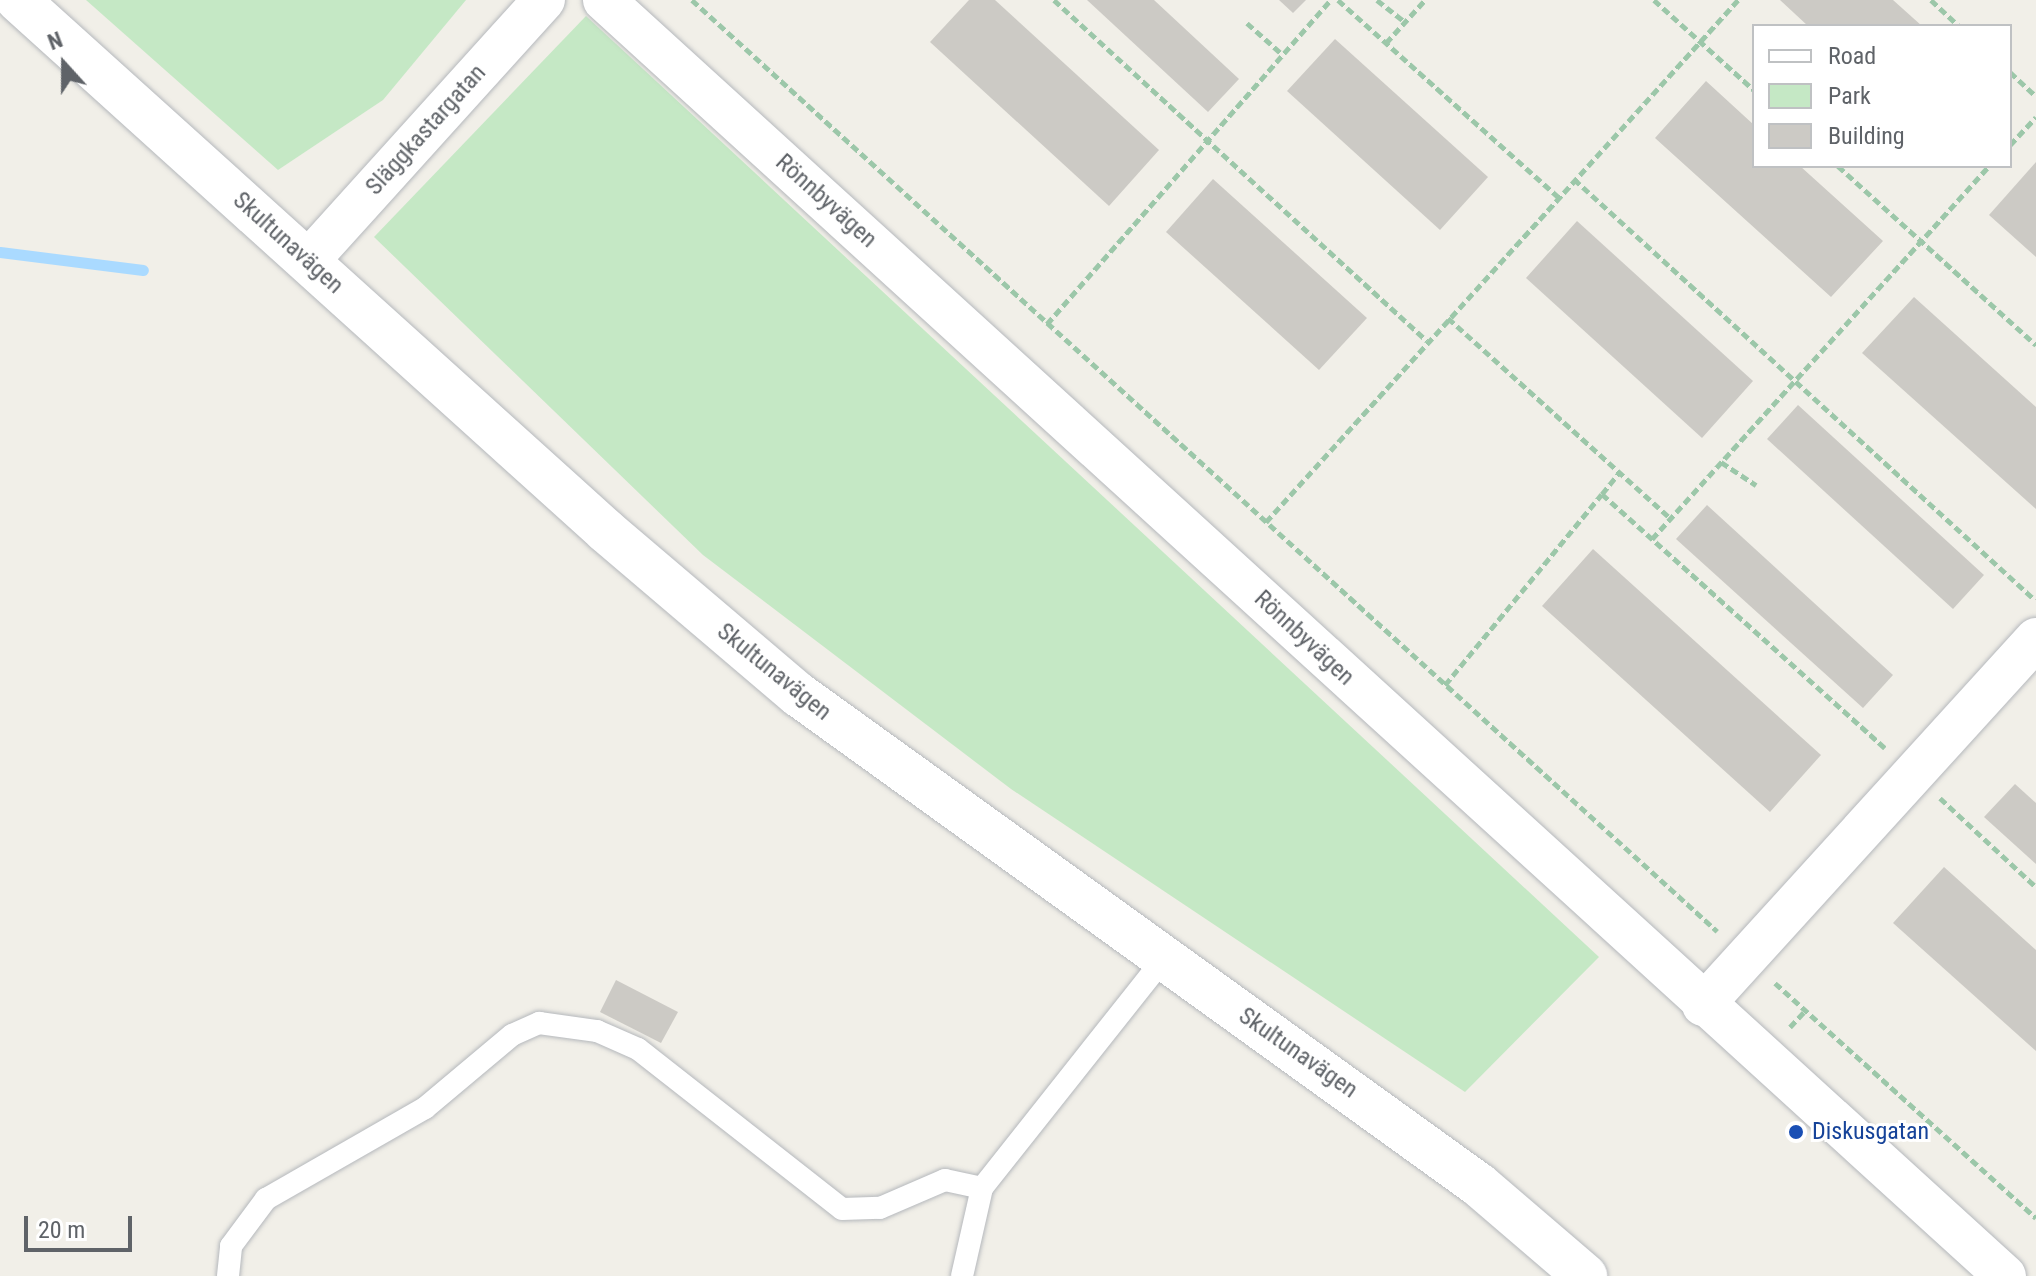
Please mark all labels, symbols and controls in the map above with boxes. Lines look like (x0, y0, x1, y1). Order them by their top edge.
north arrow (24, 24, 104, 104)
legend (1752, 24, 2012, 168)
text: N (44, 27, 66, 55)
text: Road (1828, 42, 1876, 70)
street label: Släggkastargatan (360, 59, 492, 201)
text: Park (1828, 82, 1871, 110)
text: Building (1828, 122, 1905, 150)
street label: Rönnbyvägen (770, 148, 882, 254)
street label: Skultunavägen (227, 186, 349, 300)
street label: Rönnbyvägen (1248, 584, 1360, 692)
street label: Skultunavägen (711, 617, 837, 727)
street label: Skultunavägen (1233, 1002, 1363, 1104)
place label: Diskusgatan (1812, 1118, 1929, 1146)
marker: Diskusgatan (1787, 1123, 1805, 1141)
scale bar (28, 1200, 136, 1250)
text: 20 m (38, 1216, 85, 1244)

